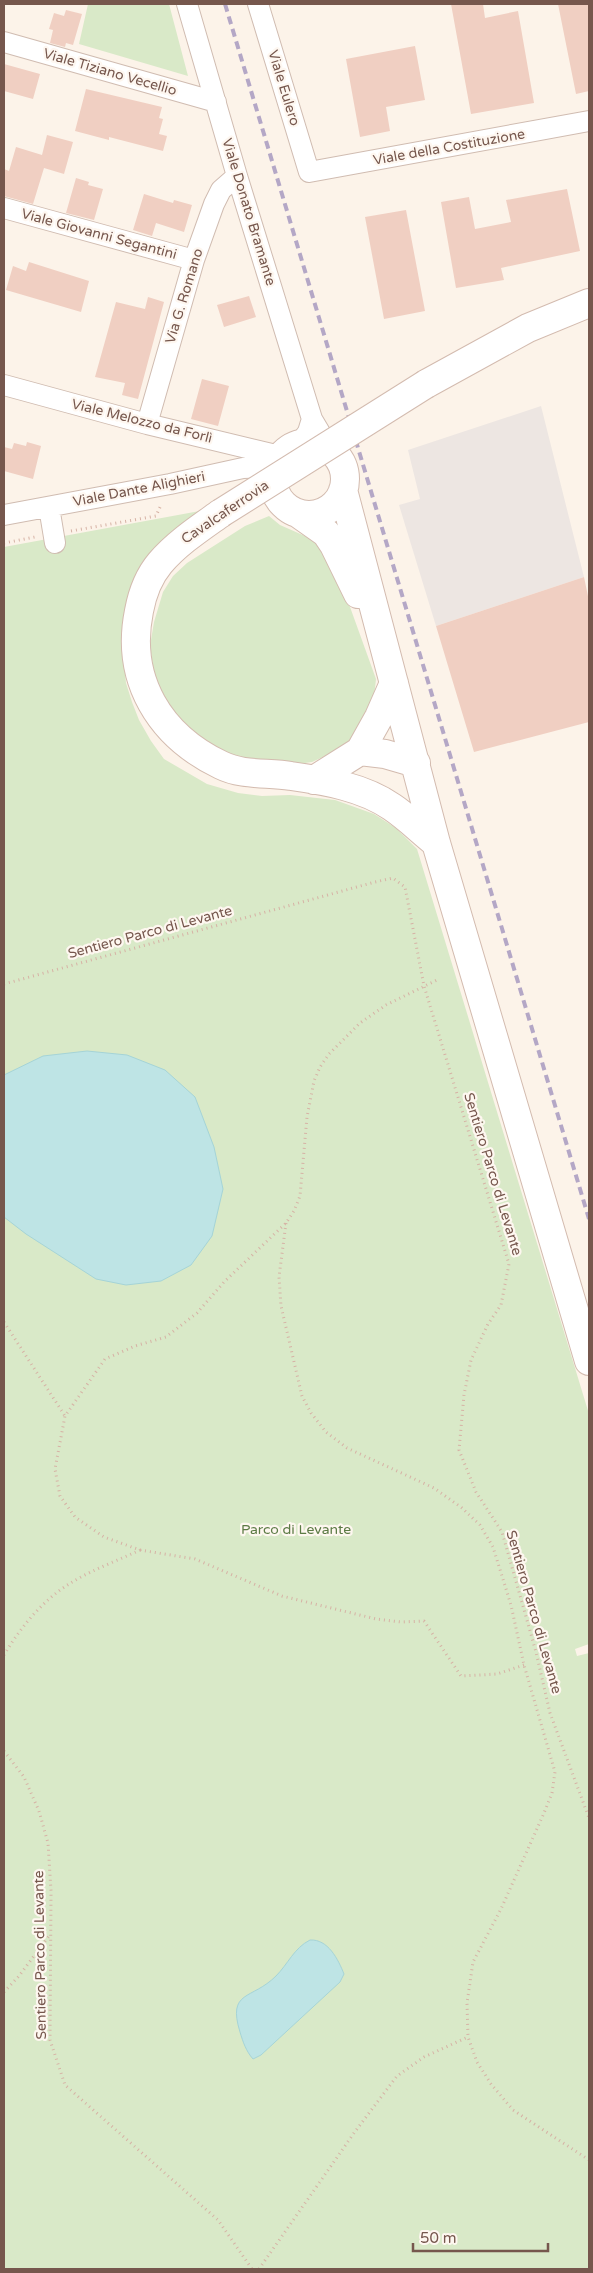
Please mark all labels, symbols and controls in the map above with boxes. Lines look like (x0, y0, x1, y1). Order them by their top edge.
street label: Viale Tiziano Vecellio (41, 45, 179, 99)
street label: Viale Eulero (264, 48, 304, 128)
street label: Viale della Costituzione (372, 125, 526, 169)
street label: Viale Donato Bramante (218, 136, 280, 288)
street label: Viale Giovanni Segantini (19, 205, 179, 263)
street label: Via G. Romano (161, 246, 207, 346)
street label: Viale Melozzo da Forlì (70, 395, 214, 447)
street label: Viale Dante Alighieri (71, 468, 207, 510)
street label: Cavalcaferrovia (178, 476, 272, 548)
street label: Sentiero Parco di Levante (66, 902, 234, 962)
street label: Sentiero Parco di Levante (460, 1091, 526, 1257)
park label: Parco di Levante (241, 1521, 351, 1538)
street label: Sentiero Parco di Levante (503, 1528, 566, 1696)
street label: Sentiero Parco di Levante (30, 1870, 50, 2040)
scale bar (413, 2220, 548, 2252)
text: 50 m (420, 2229, 457, 2247)

